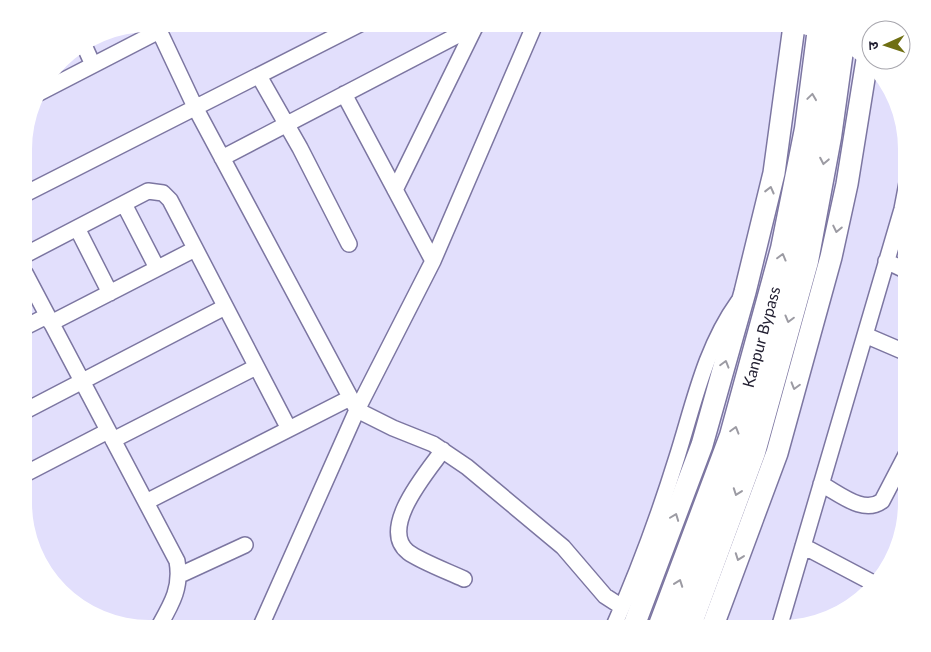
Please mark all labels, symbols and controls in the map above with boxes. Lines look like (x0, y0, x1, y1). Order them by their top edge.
north arrow (861, 20, 911, 70)
text: उ (864, 40, 881, 50)
one-way arrow (806, 93, 817, 101)
one-way arrow (819, 156, 829, 165)
one-way arrow (764, 186, 775, 195)
one-way arrow (833, 225, 843, 233)
one-way arrow (776, 252, 787, 261)
street label: Kanpur Bypass (737, 284, 783, 389)
one-way arrow (784, 315, 794, 323)
one-way arrow (719, 361, 729, 369)
one-way arrow (791, 381, 801, 389)
one-way arrow (729, 427, 739, 435)
one-way arrow (733, 487, 743, 496)
one-way arrow (669, 513, 679, 522)
one-way arrow (735, 552, 745, 560)
one-way arrow (673, 579, 683, 588)

